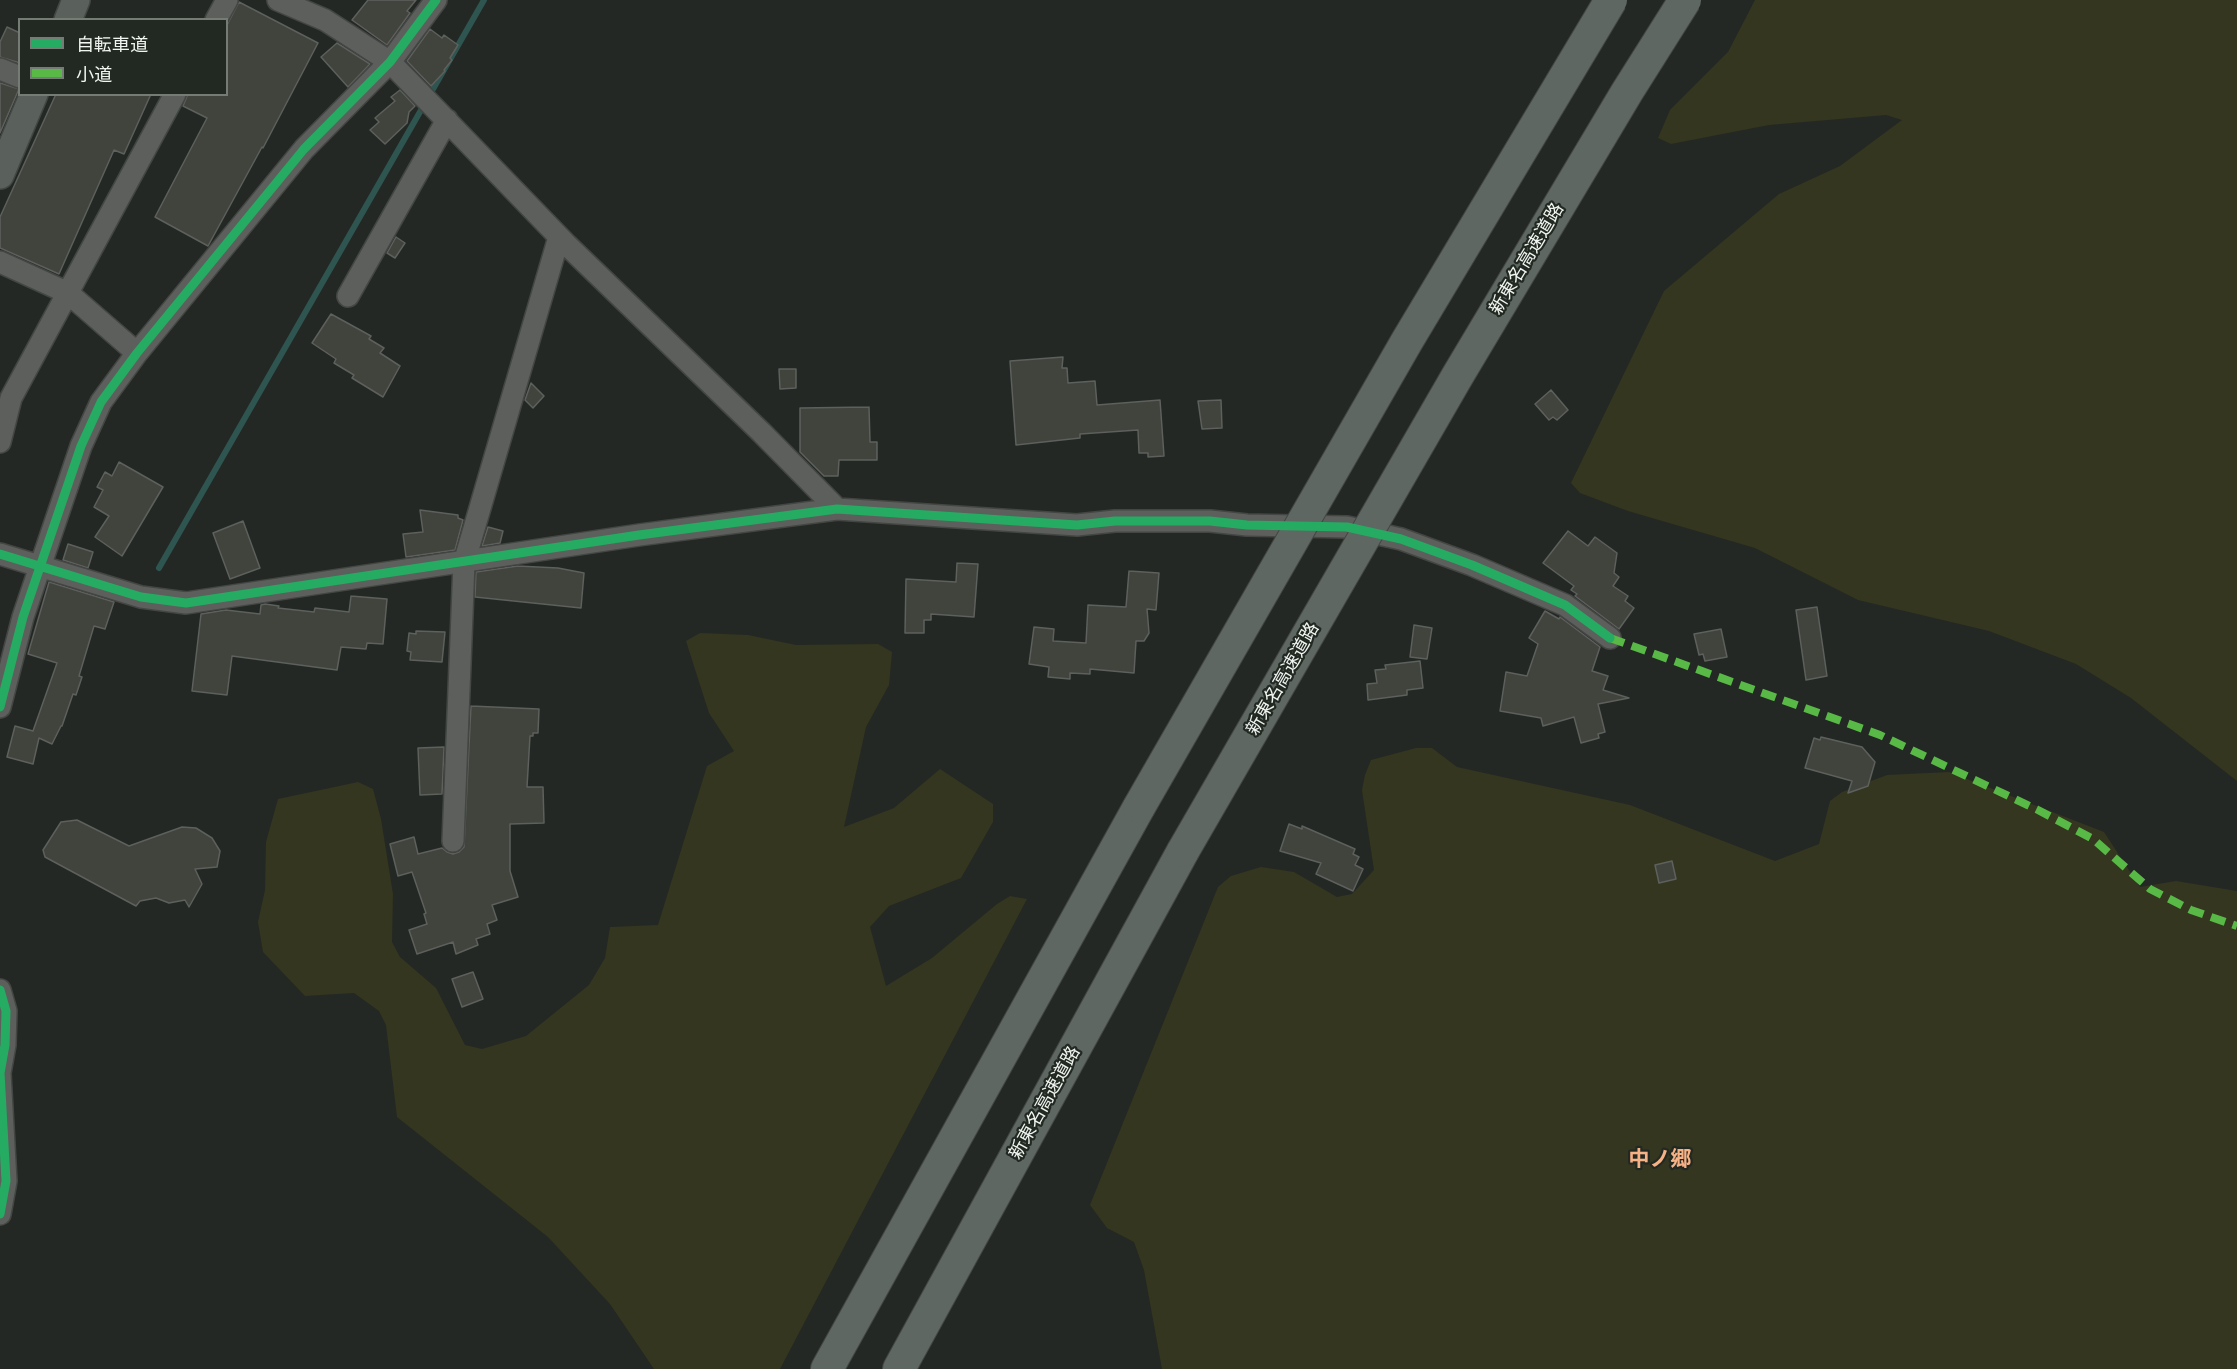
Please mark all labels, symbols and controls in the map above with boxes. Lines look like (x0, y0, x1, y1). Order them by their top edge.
legend (18, 18, 228, 96)
text: 自転車道 (76, 33, 148, 56)
text: 小道 (76, 63, 112, 86)
street label: 新東名高速道路 (1485, 199, 1569, 319)
street label: 新東名高速道路 (1242, 619, 1324, 739)
street label: 新東名高速道路 (1005, 1043, 1085, 1163)
district label: 中ノ郷 (1629, 1147, 1691, 1173)

